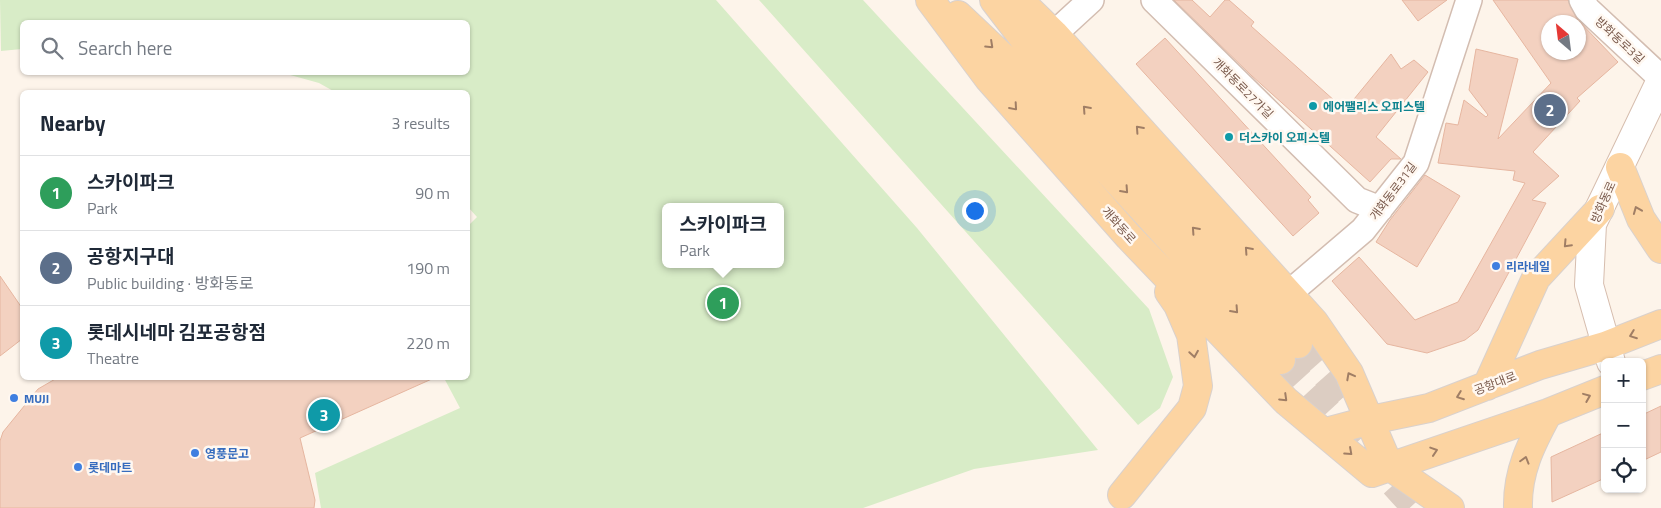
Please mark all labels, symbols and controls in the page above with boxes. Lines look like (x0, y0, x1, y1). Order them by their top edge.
street label: 방화동로3길 (1591, 12, 1649, 68)
north arrow (1541, 15, 1586, 60)
search box (20, 20, 470, 75)
text: Search here (78, 33, 172, 62)
icon: search (38, 34, 66, 62)
one-way arrow (985, 39, 994, 48)
street label: 개화동로27가길 (1208, 53, 1278, 123)
pin: 2 (1534, 91, 1566, 129)
place label: 에어팰리스 오피스텔 (1323, 97, 1425, 116)
marker: 에어팰리스 오피스텔 (1307, 100, 1319, 112)
one-way arrow (1009, 101, 1018, 110)
one-way arrow (1083, 105, 1092, 114)
text: Nearby (40, 107, 105, 139)
text: 3 results (391, 111, 450, 135)
one-way arrow (1136, 125, 1145, 134)
place label: 더스카이 오피스텔 (1239, 128, 1330, 147)
marker: 더스카이 오피스텔 (1223, 131, 1235, 143)
street label: 개화동로31길 (1365, 158, 1421, 224)
text: 스카이파크 (87, 167, 174, 196)
street label: 방화동로 (1585, 178, 1621, 226)
text: 1 (52, 181, 60, 205)
text: 90 m (415, 181, 450, 205)
one-way arrow (1119, 184, 1128, 193)
text: Park (87, 196, 118, 220)
your location (962, 198, 988, 224)
street label: 개화동로 (1097, 202, 1141, 248)
popup (662, 203, 784, 268)
one-way arrow (1633, 206, 1643, 215)
text: 스카이파크 (679, 209, 767, 238)
one-way arrow (1192, 226, 1201, 235)
text: Park (679, 238, 710, 262)
one-way arrow (1563, 239, 1572, 248)
text: 공항지구대 (87, 241, 174, 270)
one-way arrow (1245, 246, 1254, 255)
text: 2 (52, 256, 60, 280)
text: 190 m (406, 256, 450, 280)
place label: 리라네일 (1506, 257, 1550, 276)
marker: 리라네일 (1490, 260, 1502, 272)
text: Public building · 방화동로 (87, 271, 253, 295)
pin: 1 (707, 284, 739, 322)
one-way arrow (1229, 304, 1238, 313)
text: 롯데시네마 김포공항점 (87, 317, 266, 346)
one-way arrow (1629, 329, 1638, 339)
text: 3 (52, 331, 60, 355)
text: 220 m (406, 331, 450, 355)
text: Theatre (87, 346, 139, 370)
one-way arrow (1188, 350, 1199, 358)
map controls (1601, 358, 1646, 493)
button: + (1601, 358, 1646, 403)
street label: 공항대로 (1471, 366, 1519, 400)
one-way arrow (1346, 372, 1356, 381)
place label: MUJI (24, 389, 49, 408)
one-way arrow (1456, 390, 1464, 400)
marker: MUJI (8, 392, 20, 404)
one-way arrow (1278, 392, 1287, 401)
one-way arrow (1583, 393, 1591, 403)
pin: 3 (308, 396, 340, 434)
button: − (1601, 403, 1646, 448)
place label: 영풍문고 (205, 444, 249, 463)
one-way arrow (1429, 446, 1438, 456)
marker: 영풍문고 (189, 447, 201, 459)
one-way arrow (1343, 447, 1352, 455)
button: locate (1601, 448, 1646, 493)
one-way arrow (1519, 456, 1529, 465)
place label: 롯데마트 (88, 458, 132, 477)
marker: 롯데마트 (72, 461, 84, 473)

